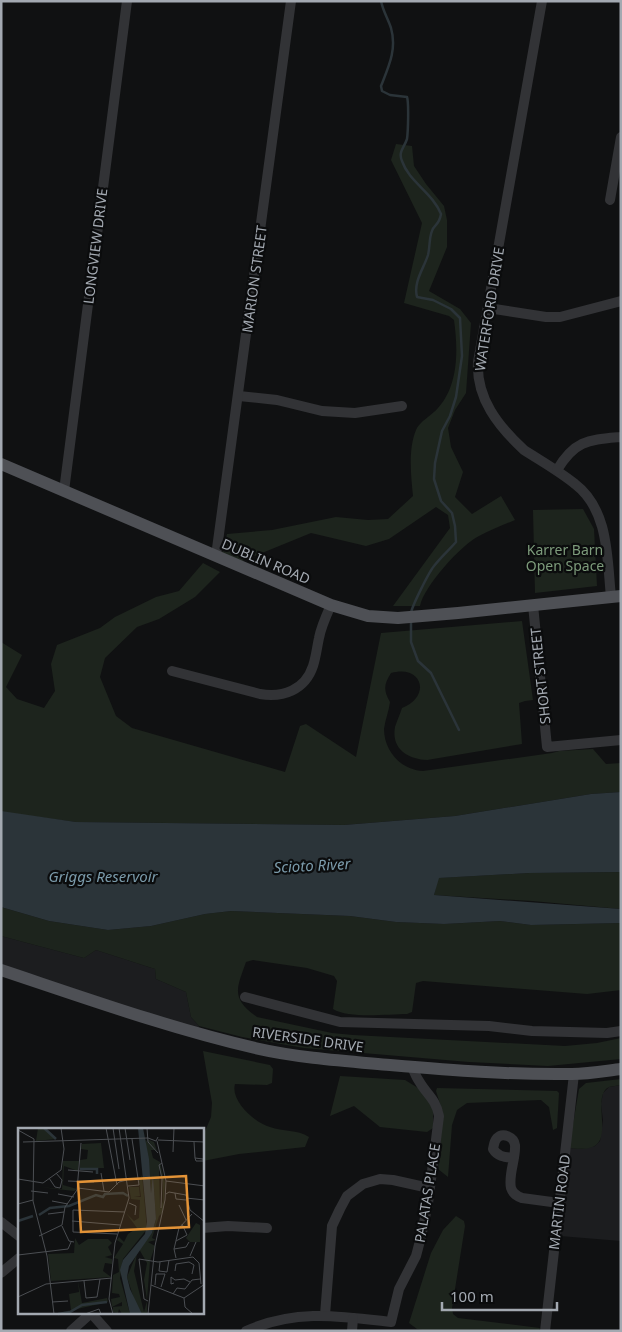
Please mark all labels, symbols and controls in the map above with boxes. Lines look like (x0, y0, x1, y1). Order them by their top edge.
street label: LONGVIEW DRIVE (78, 187, 112, 305)
street label: MARION STREET (237, 224, 271, 334)
street label: WATERFORD DRIVE (470, 246, 508, 372)
street label: DUBLIN ROAD (219, 534, 313, 588)
park label: Karrer Barn Open Space (526, 540, 604, 575)
street label: SHORT STREET (525, 627, 554, 725)
water label: Scioto River (273, 853, 352, 877)
water label: Griggs Reservoir (48, 866, 159, 886)
street label: RIVERSIDE DRIVE (251, 1022, 365, 1056)
inset map (18, 1128, 204, 1314)
street label: PALATAS PLACE (410, 1142, 444, 1244)
street label: MARTIN ROAD (544, 1153, 574, 1251)
scale bar (442, 1280, 557, 1312)
text: 100 m (450, 1286, 494, 1306)

